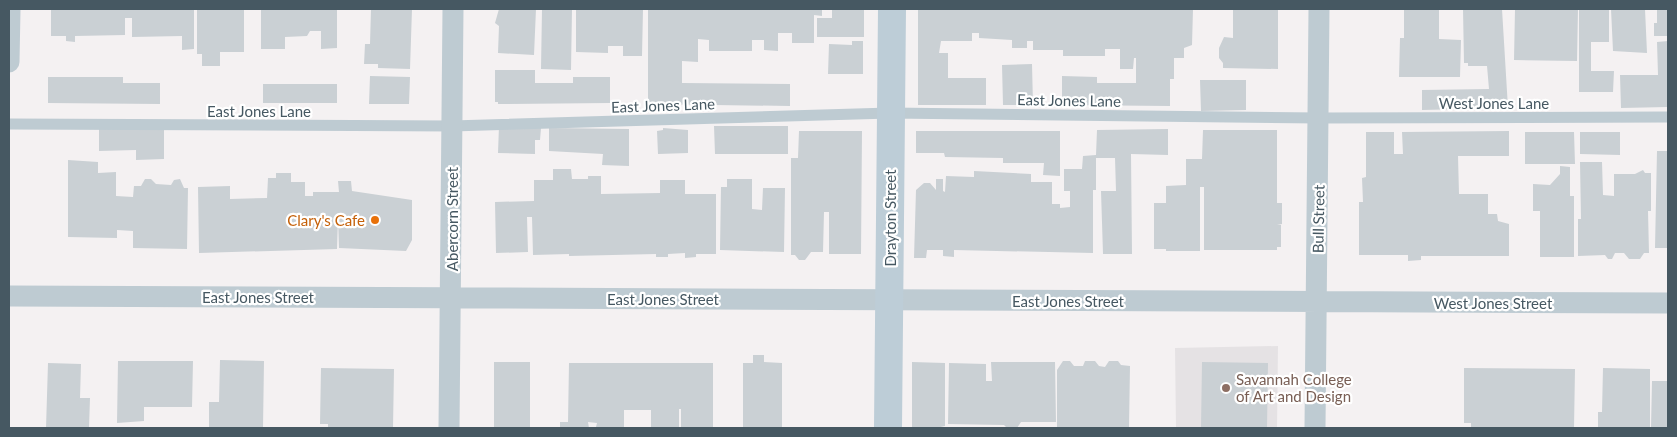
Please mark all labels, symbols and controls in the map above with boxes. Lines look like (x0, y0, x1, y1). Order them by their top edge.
street label: East Jones Lane (1017, 90, 1121, 110)
street label: East Jones Lane (611, 94, 715, 116)
street label: West Jones Lane (1439, 94, 1549, 112)
street label: East Jones Lane (207, 102, 311, 120)
street label: Abercorn Street (443, 166, 461, 271)
street label: Drayton Street (881, 169, 899, 267)
street label: Bull Street (1308, 184, 1328, 253)
place label: Clary's Cafe (287, 211, 365, 229)
marker: Clary's Cafe (369, 214, 381, 226)
street label: East Jones Street (202, 288, 315, 306)
street label: East Jones Street (607, 290, 720, 308)
street label: East Jones Street (1012, 292, 1125, 310)
street label: West Jones Street (1434, 294, 1553, 312)
place label: Savannah College of Art and Design (1236, 370, 1352, 405)
marker: Savannah College of Art and Design (1220, 382, 1232, 394)

